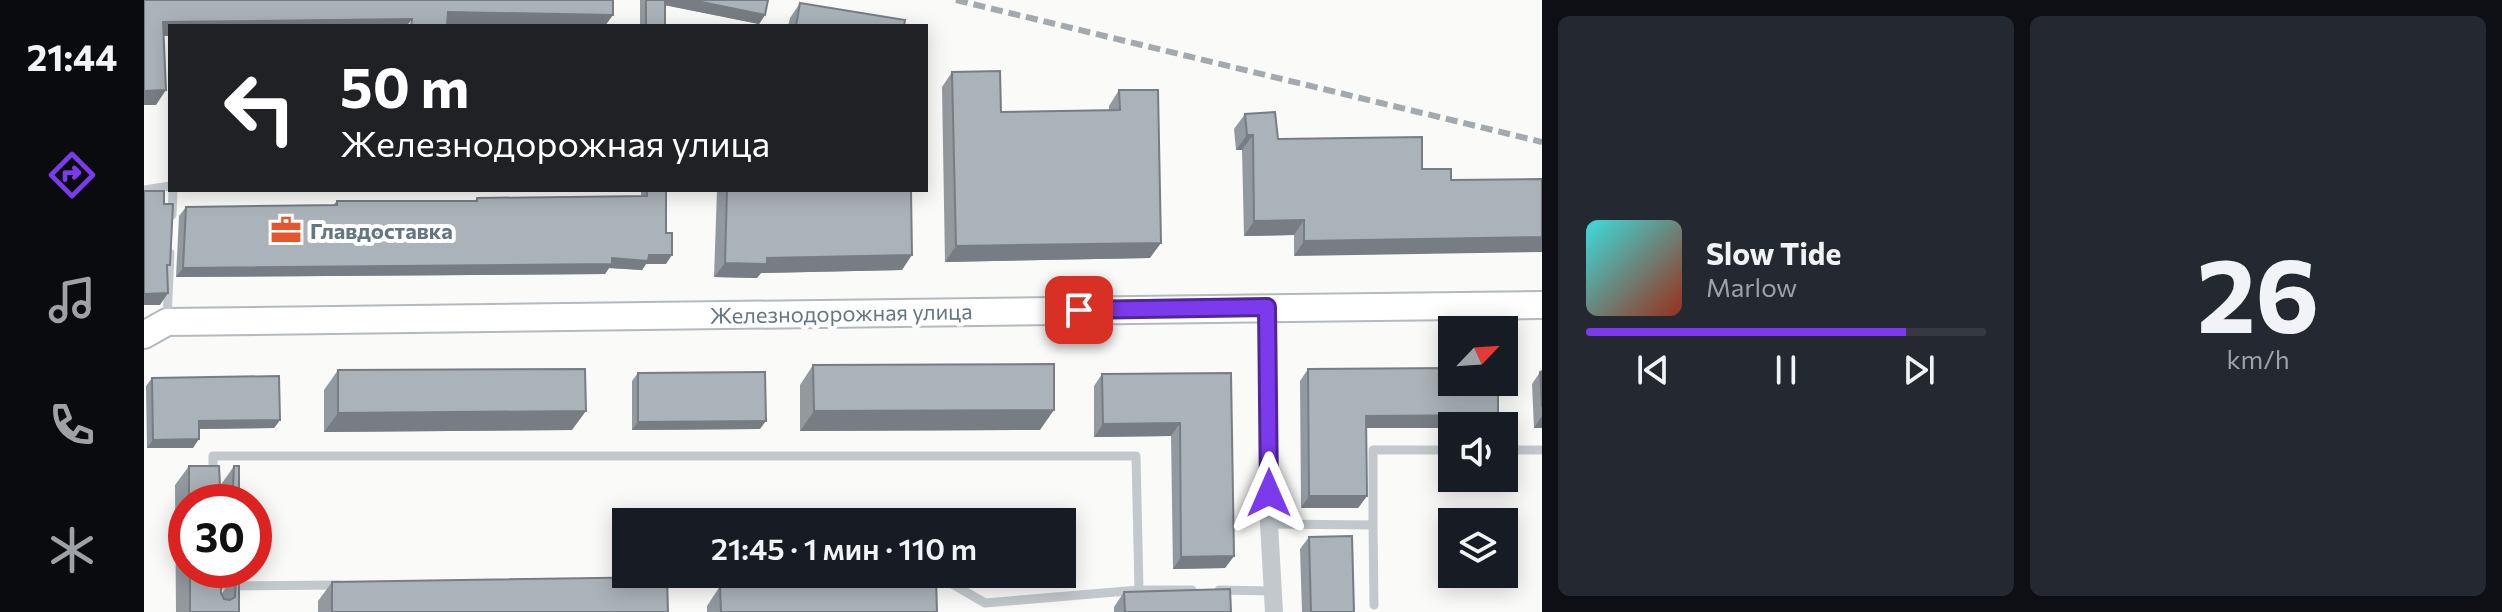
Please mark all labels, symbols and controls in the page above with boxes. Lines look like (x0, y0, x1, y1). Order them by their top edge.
text: 21:44 (27, 34, 117, 78)
text: 50 m (340, 51, 469, 120)
icon: left (208, 56, 312, 160)
text: Железнодорожная улица (340, 120, 770, 164)
icon: directions (44, 147, 100, 203)
office icon: Главдоставка (269, 213, 303, 247)
place label: Главдоставка (310, 217, 453, 244)
text: 26 (2197, 227, 2319, 354)
text: Slow Tide (1706, 234, 1841, 271)
text: Marlow (1706, 271, 1797, 302)
icon: music (44, 272, 100, 328)
pin (1045, 276, 1113, 344)
icon: arrive (1057, 288, 1101, 332)
street label: Железнодорожная улица (709, 297, 973, 329)
north arrow (1438, 316, 1518, 396)
map controls (1438, 316, 1518, 588)
text: km/h (2226, 343, 2290, 374)
icon: previous (1631, 348, 1675, 392)
icon: pause (1764, 348, 1808, 392)
icon: next (1897, 348, 1941, 392)
icon: phone (44, 397, 100, 453)
button: sound (1438, 412, 1518, 492)
position arrow (1227, 451, 1311, 535)
speed limit sign: 30 (168, 484, 272, 588)
button: layers (1438, 508, 1518, 588)
icon: climate (44, 522, 100, 578)
text: 21:45 · 1 мин · 110 m (711, 529, 977, 566)

